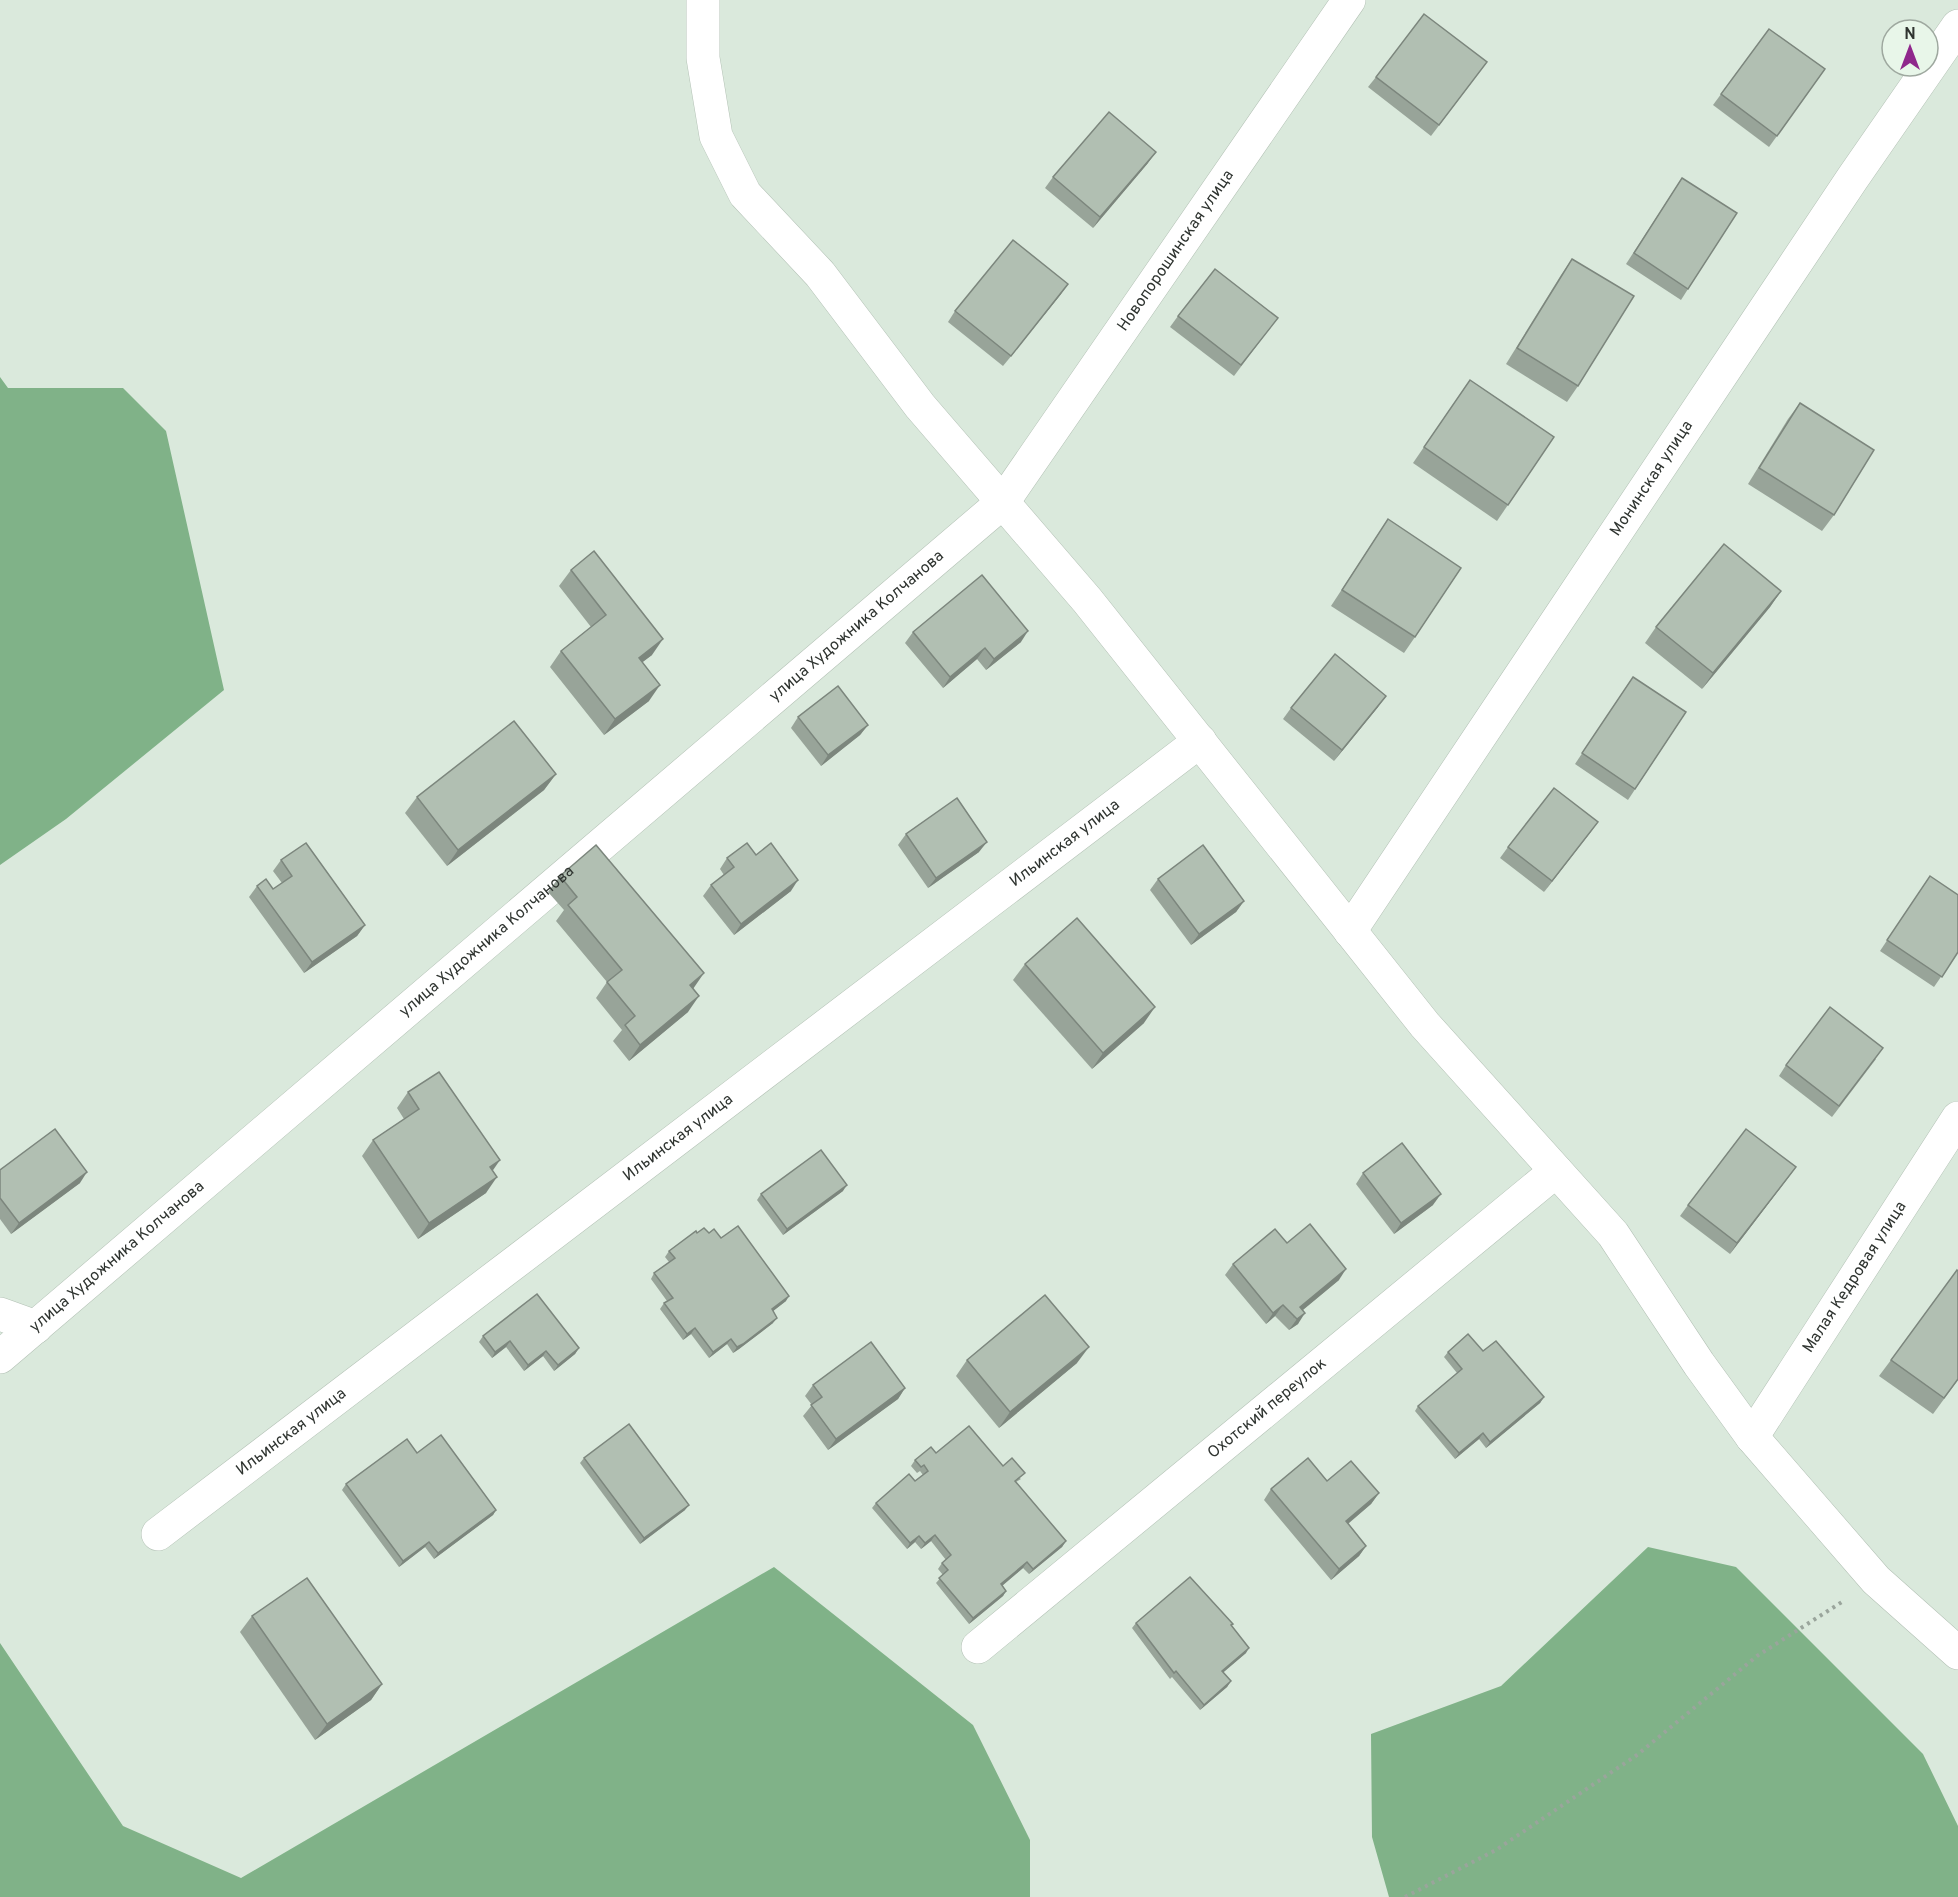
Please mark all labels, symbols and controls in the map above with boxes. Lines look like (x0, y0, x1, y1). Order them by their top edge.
north arrow (1880, 18, 1940, 78)
text: N (1904, 25, 1916, 45)
street label: Новопорошинская улица (1114, 166, 1239, 335)
street label: Монинская улица (1606, 417, 1698, 540)
street label: улица Художника Колчанова (765, 546, 948, 707)
street label: Ильинская улица (1006, 795, 1124, 892)
street label: улица Художника Колчанова (396, 862, 579, 1022)
street label: Ильинская улица (619, 1090, 737, 1186)
street label: улица Художника Колчанова (26, 1177, 209, 1337)
street label: Малая Кедровая улица (1799, 1198, 1911, 1357)
street label: Охотский переулок (1204, 1354, 1331, 1463)
street label: Ильинская улица (233, 1384, 351, 1481)

